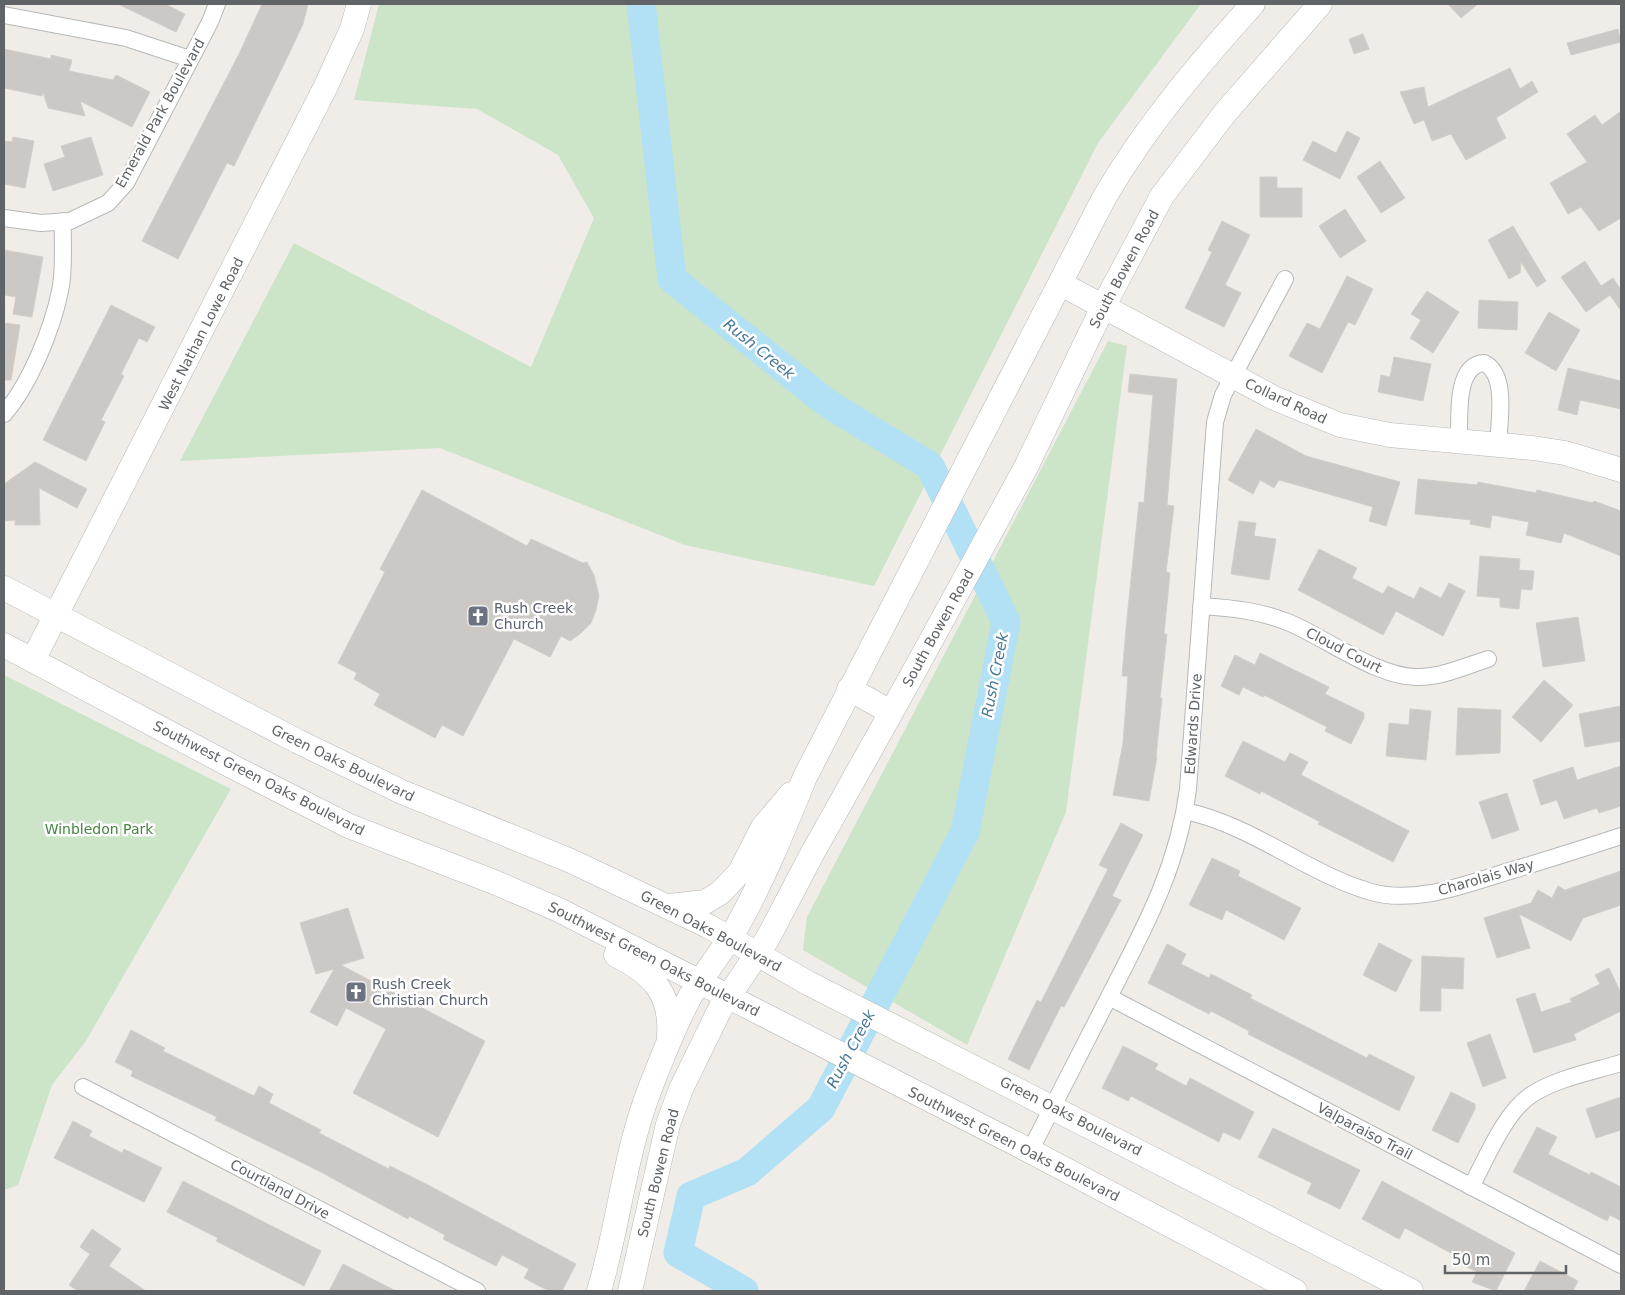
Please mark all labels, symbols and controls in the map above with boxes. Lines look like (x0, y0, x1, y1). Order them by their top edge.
street label: Emerald Park Boulevard (112, 36, 208, 190)
street label: South Bowen Road (1086, 207, 1162, 331)
street label: West Nathan Lowe Road (155, 255, 247, 413)
water label: Rush Creek (720, 315, 799, 384)
street label: Collard Road (1242, 375, 1330, 427)
street label: South Bowen Road (899, 566, 977, 690)
place label: Rush Creek Church (494, 600, 574, 632)
church icon: Rush Creek Church (466, 604, 490, 628)
street label: Cloud Court (1303, 624, 1385, 676)
water label: Rush Creek (978, 630, 1012, 719)
street label: Edwards Drive (1181, 673, 1205, 775)
street label: Southwest Green Oaks Boulevard (151, 718, 367, 838)
street label: Green Oaks Boulevard (269, 721, 417, 805)
park label: Winbledon Park (45, 821, 154, 837)
street label: Charolais Way (1436, 856, 1536, 898)
street label: Green Oaks Boulevard (638, 887, 784, 975)
street label: Southwest Green Oaks Boulevard (546, 899, 762, 1019)
place label: Rush Creek Christian Church (372, 976, 488, 1008)
church icon: Rush Creek Christian Church (344, 980, 368, 1004)
water label: Rush Creek (823, 1006, 880, 1091)
street label: Green Oaks Boulevard (997, 1073, 1145, 1159)
street label: Southwest Green Oaks Boulevard (906, 1084, 1122, 1204)
street label: Valparaiso Trail (1315, 1099, 1415, 1163)
street label: South Bowen Road (634, 1107, 682, 1239)
street label: Courtland Drive (227, 1156, 333, 1222)
scale bar (1445, 1242, 1566, 1274)
text: 50 m (1452, 1251, 1490, 1269)

